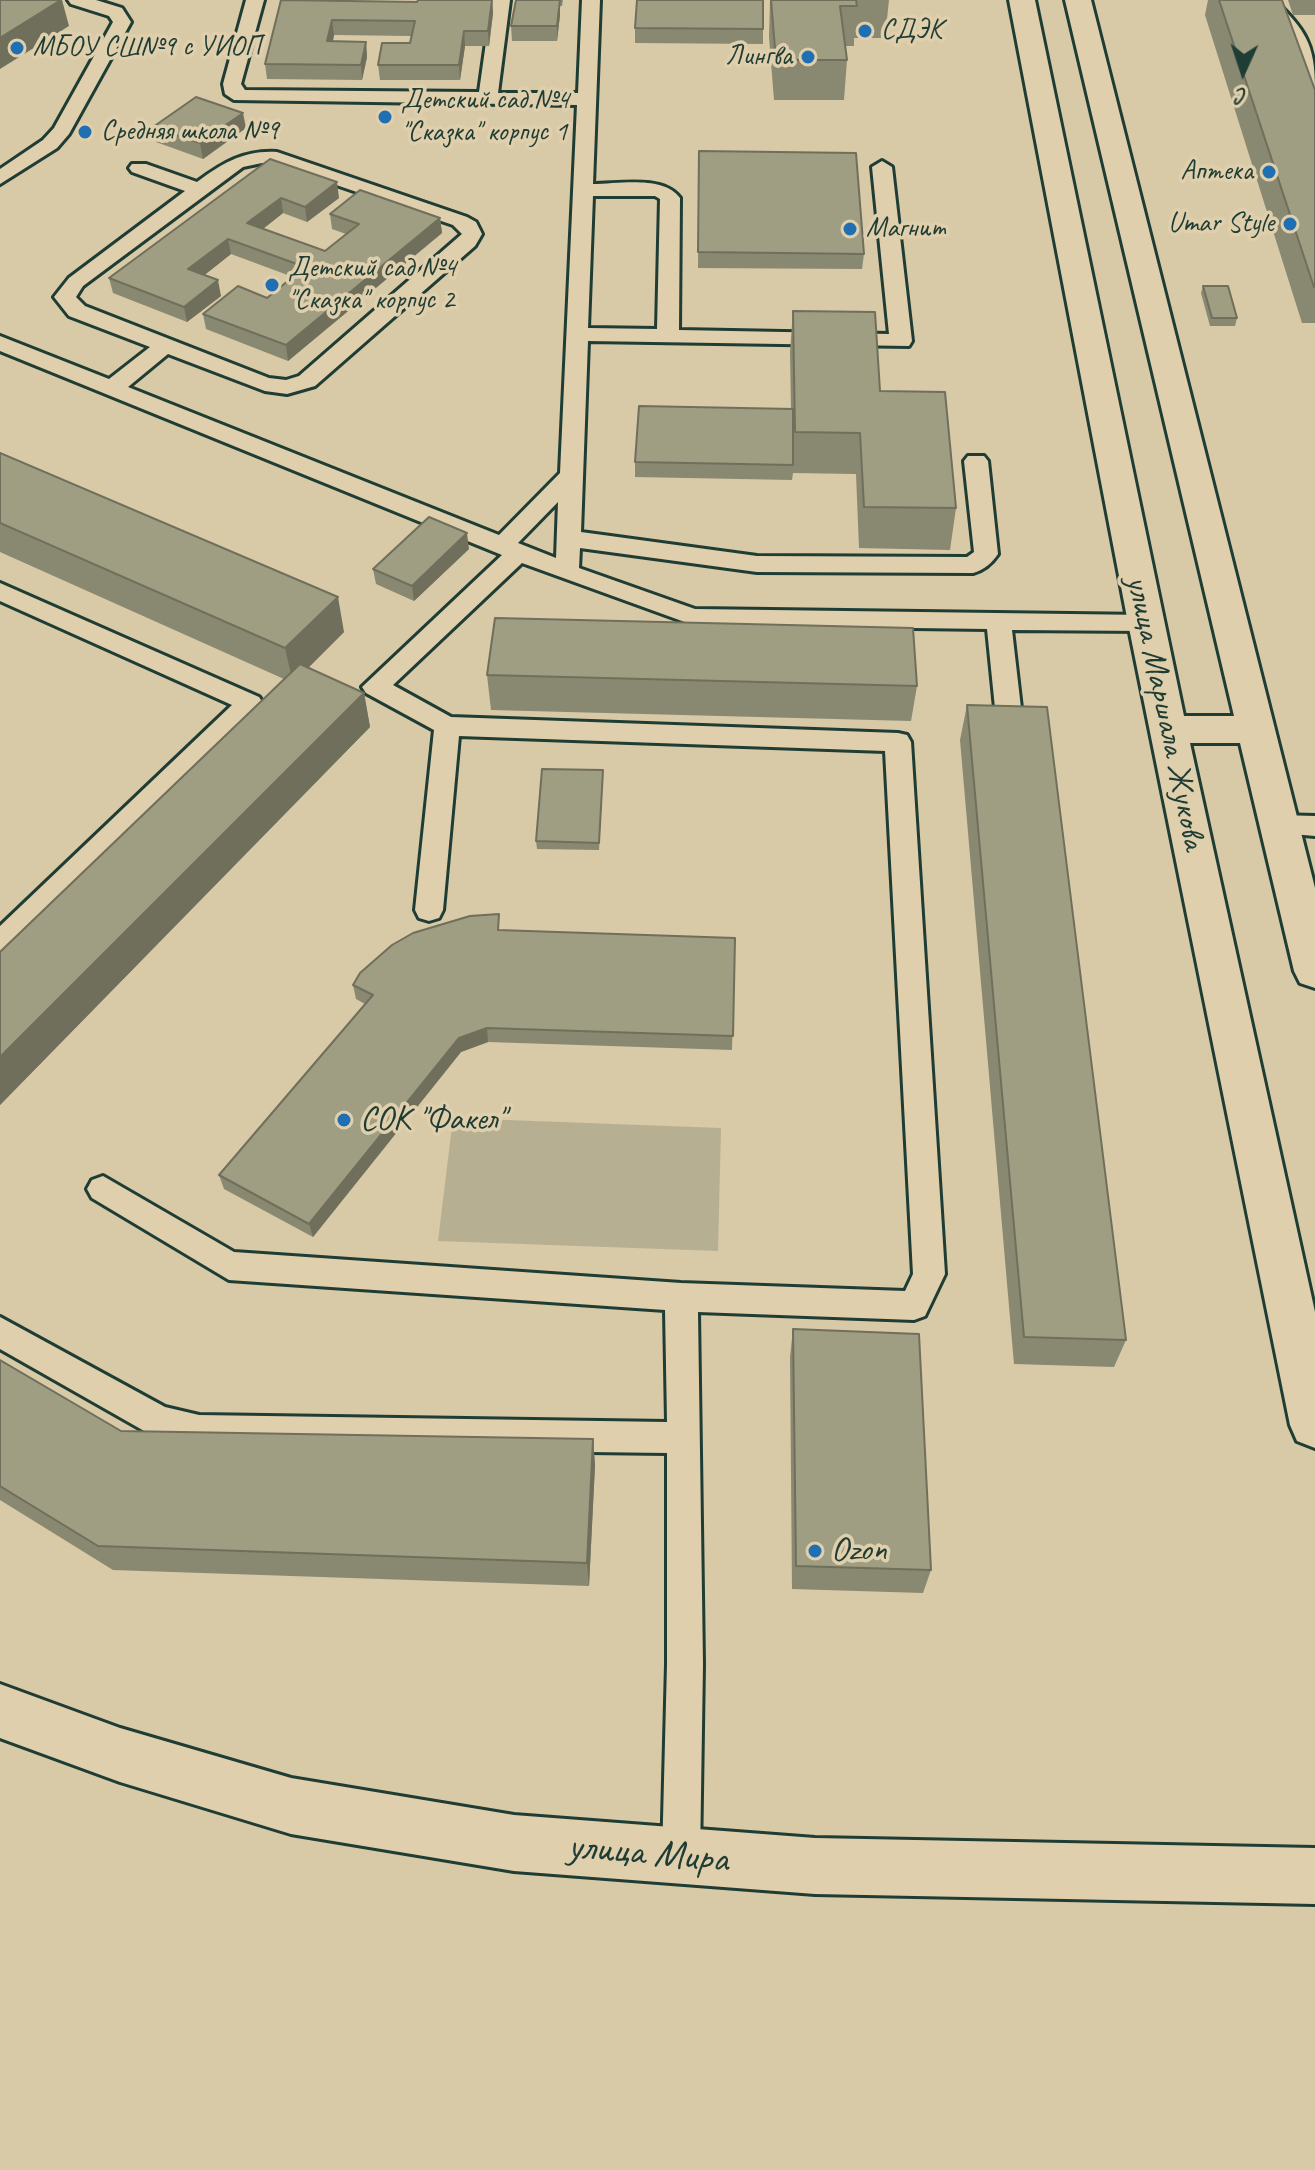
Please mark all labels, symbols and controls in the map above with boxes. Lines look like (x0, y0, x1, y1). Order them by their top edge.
place label: СДЭК (881, 14, 942, 48)
marker: СДЭК (856, 22, 874, 40)
place label: МБОУ СШ№9 с УИОП (33, 31, 261, 65)
north arrow (1203, 32, 1283, 112)
marker: МБОУ СШ№9 с УИОП (8, 39, 26, 57)
place label: Лингва (726, 40, 792, 74)
marker: Лингва (799, 48, 817, 66)
text: С (1236, 82, 1248, 110)
place label: Детский сад №4 "Сказка" корпус 1 (401, 84, 569, 150)
marker: Детский сад №4 "Сказка" корпус 1 (376, 108, 394, 126)
place label: Средняя школа №9 (101, 115, 278, 149)
marker: Средняя школа №9 (76, 123, 94, 141)
place label: Аптека (1181, 155, 1253, 189)
marker: Аптека (1260, 163, 1278, 181)
place label: Umar Style (1168, 207, 1274, 241)
place label: Магнит (866, 212, 946, 246)
marker: Umar Style (1281, 215, 1299, 233)
marker: Магнит (841, 220, 859, 238)
place label: Детский сад №4 "Сказка" корпус 2 (288, 252, 456, 318)
marker: Детский сад №4 "Сказка" корпус 2 (263, 276, 281, 294)
street label: улица Маршала Жукова (1116, 572, 1214, 854)
place label: СОК "Факел" (360, 1100, 505, 1140)
marker: СОК "Факел" (335, 1111, 353, 1129)
place label: Ozon (831, 1531, 887, 1571)
marker: Ozon (806, 1542, 824, 1560)
street label: улица Мира (566, 1823, 730, 1885)

